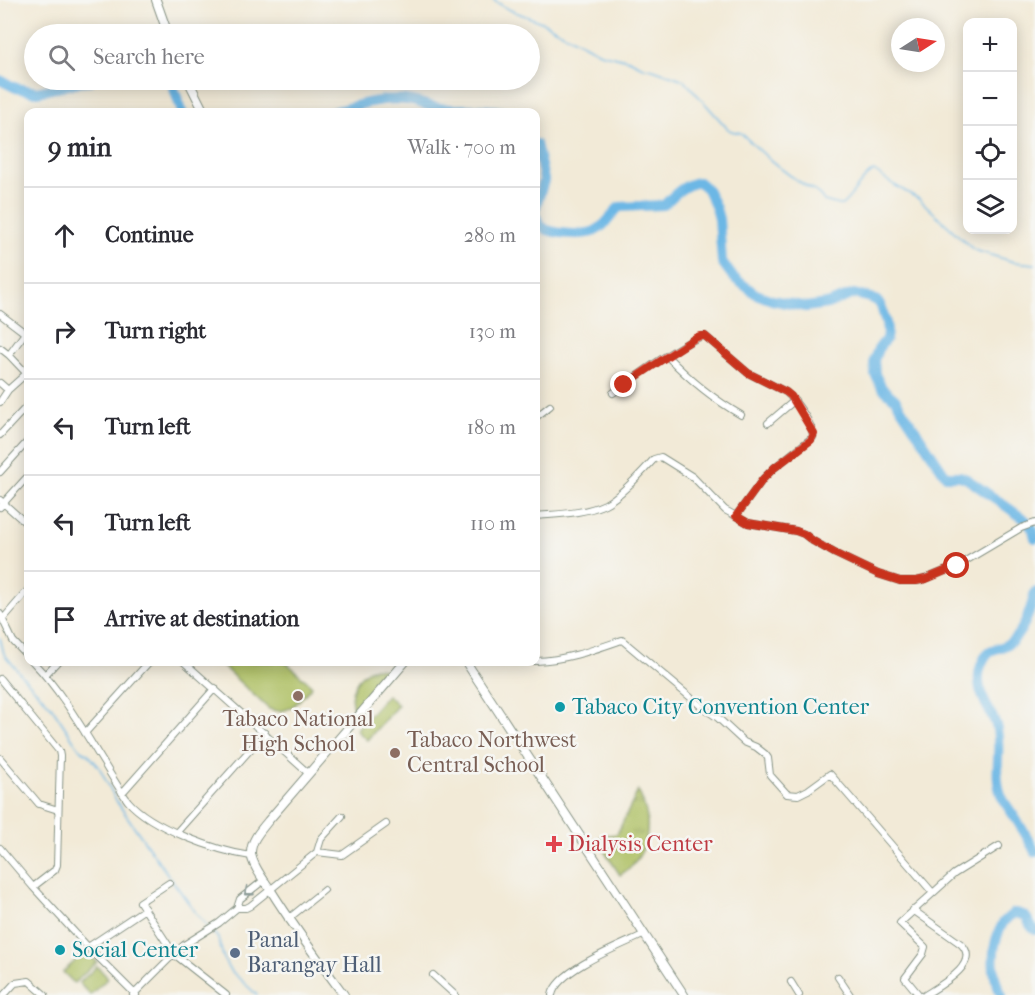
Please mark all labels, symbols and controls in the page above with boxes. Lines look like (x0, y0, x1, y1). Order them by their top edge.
north arrow (891, 18, 945, 72)
map controls (963, 18, 1017, 234)
button: + (963, 18, 1017, 72)
search box (24, 24, 540, 90)
icon: search (45, 41, 78, 74)
text: Search here (93, 44, 205, 70)
button: − (963, 72, 1017, 126)
button: locate (963, 126, 1017, 180)
text: 9 min (48, 132, 112, 163)
text: Walk · 700 m (407, 136, 516, 159)
button: layers (963, 180, 1017, 234)
icon: ahead (48, 219, 81, 252)
text: Continue (105, 222, 194, 248)
text: 280 m (464, 224, 516, 247)
icon: right (48, 315, 81, 348)
text: Turn right (105, 318, 206, 344)
text: 130 m (469, 320, 516, 343)
route end (610, 371, 636, 397)
icon: left (48, 411, 81, 444)
text: Turn left (105, 414, 191, 440)
text: 180 m (467, 416, 516, 439)
icon: left (48, 507, 81, 540)
text: Turn left (105, 510, 191, 536)
text: 110 m (470, 512, 516, 535)
route start (943, 552, 969, 578)
icon: arrive (48, 603, 81, 636)
text: Arrive at destination (105, 606, 299, 632)
marker: Tabaco National High School (291, 689, 305, 703)
place label: Tabaco City Convention Center (572, 694, 870, 720)
marker: Tabaco City Convention Center (553, 700, 567, 714)
place label: Tabaco National High School (222, 706, 374, 757)
place label: Tabaco Northwest Central School (407, 727, 577, 778)
marker: Tabaco Northwest Central School (388, 746, 402, 760)
place label: Dialysis Center (568, 831, 713, 857)
marker: Dialysis Center (545, 835, 563, 853)
one-way arrow (244, 885, 255, 896)
place label: Panal Barangay Hall (247, 927, 382, 978)
place label: Social Center (72, 937, 199, 963)
marker: Social Center (53, 943, 67, 957)
marker: Panal Barangay Hall (228, 946, 242, 960)

